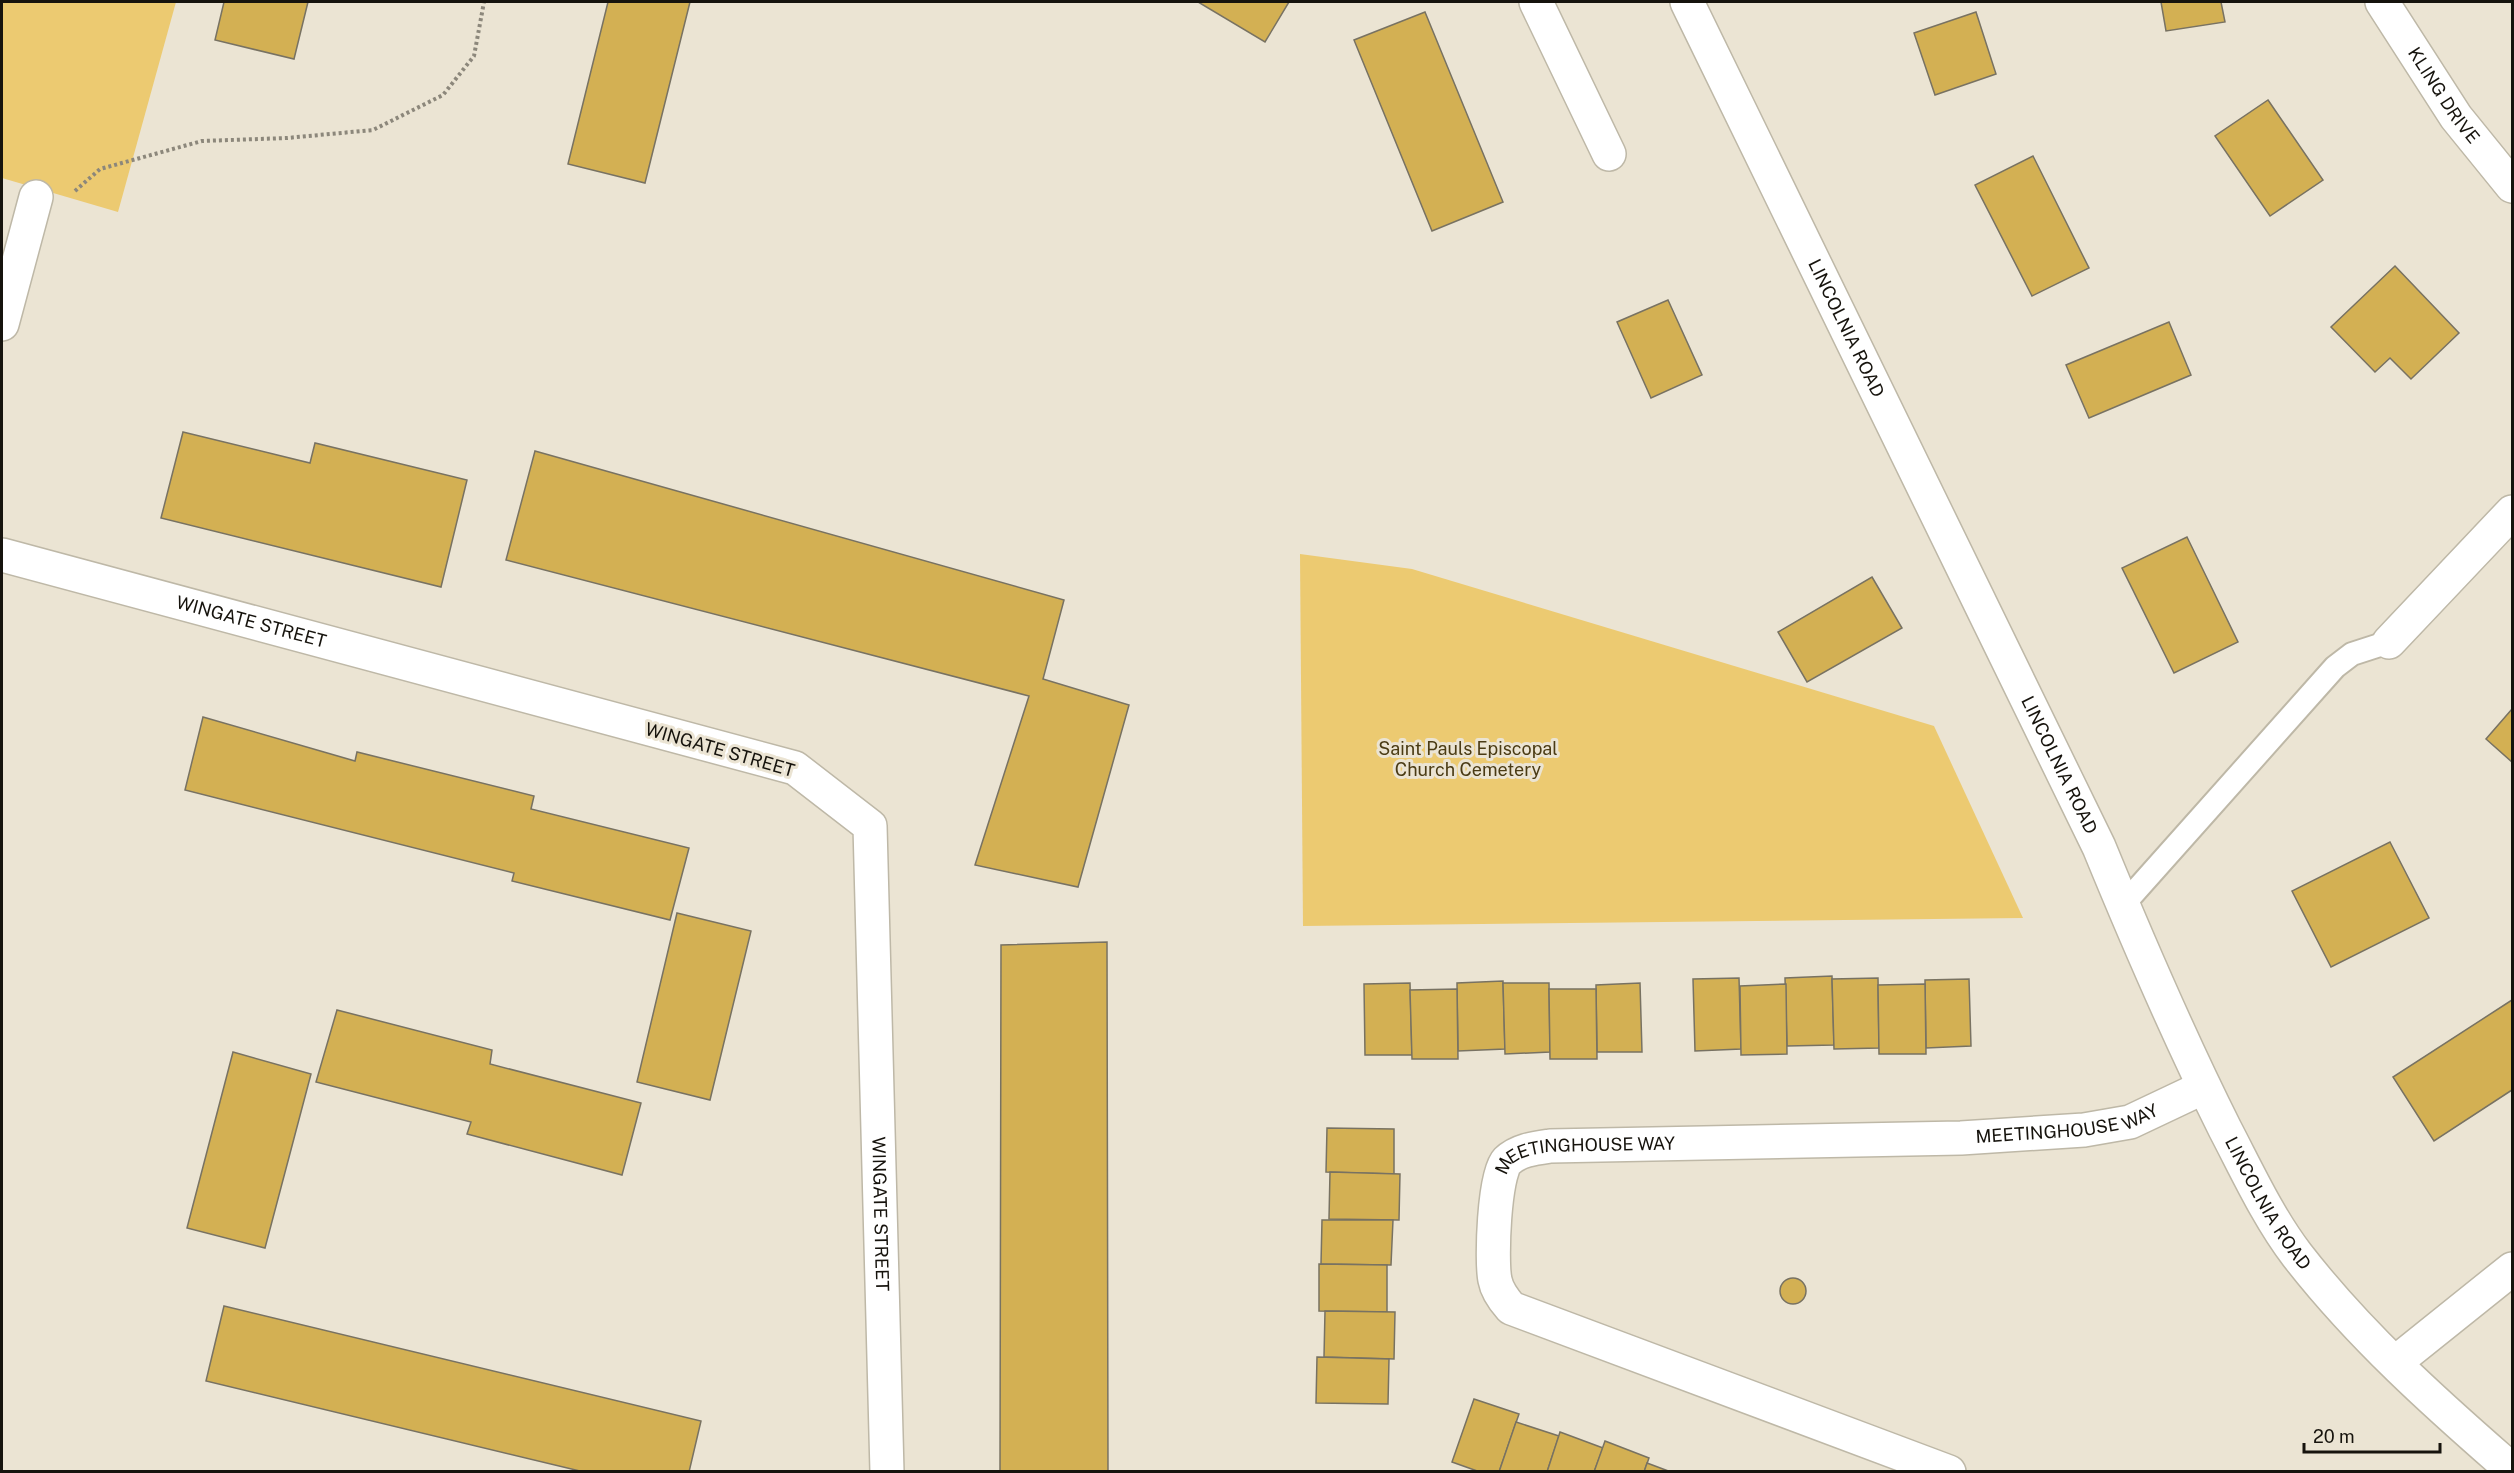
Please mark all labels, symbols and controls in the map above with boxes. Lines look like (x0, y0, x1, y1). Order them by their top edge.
street label: KLING DRIVE (2404, 43, 2484, 148)
street label: LINCOLNIA ROAD (1804, 256, 1889, 400)
street label: WINGATE STREET (174, 591, 329, 652)
street label: LINCOLNIA ROAD (2017, 693, 2102, 837)
street label: WINGATE STREET (643, 718, 798, 781)
park label: Saint Pauls Episcopal Church Cemetery (1378, 738, 1558, 780)
street label: MEETINGHOUSE WAY (1975, 1099, 2161, 1147)
street label: MEETINGHOUSE WAY (1491, 1133, 1675, 1177)
street label: LINCOLNIA ROAD (2221, 1133, 2316, 1274)
street label: WINGATE STREET (868, 1136, 893, 1292)
scale bar (2304, 1416, 2440, 1454)
text: 20 m (2313, 1426, 2355, 1447)

